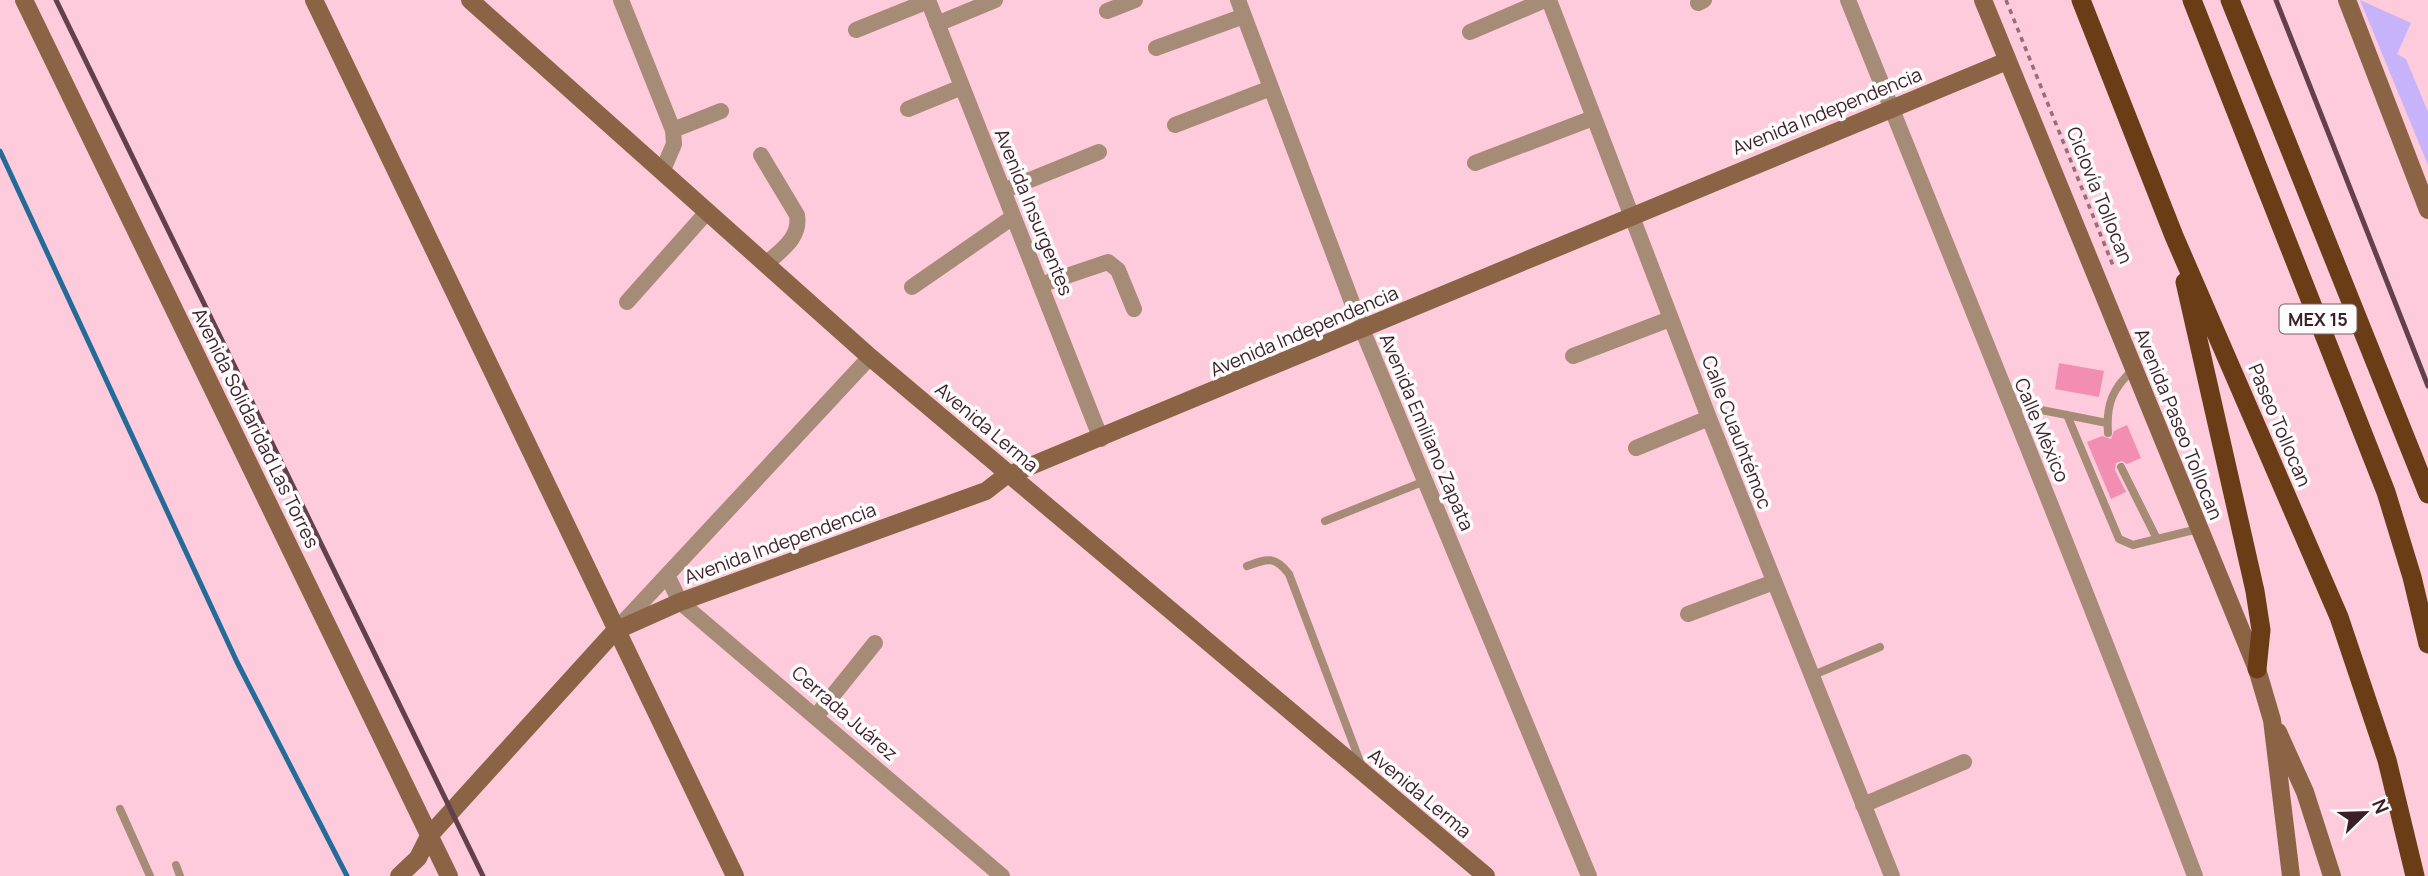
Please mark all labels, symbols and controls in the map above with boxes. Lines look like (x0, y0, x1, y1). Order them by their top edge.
street label: Avenida Independencia (1728, 61, 1926, 161)
street label: Ciclovía Tollocan (2061, 123, 2139, 267)
street label: Avenida Insurgentes (989, 125, 1079, 299)
street label: Avenida Independencia (1206, 280, 1402, 382)
street label: Avenida Solidaridad Las Torres (186, 304, 326, 552)
road number: MEX 15 (2280, 304, 2356, 334)
street label: Avenida Paseo Tollocan (2129, 325, 2229, 523)
street label: Avenida Emiliano Zapata (1374, 329, 1480, 535)
street label: Calle Cuauhtémoc (1696, 352, 1778, 512)
street label: Paseo Tollocan (2242, 360, 2318, 490)
street label: Calle México (2008, 374, 2076, 486)
street label: Avenida Lerma (930, 376, 1044, 478)
street label: Avenida Independencia (681, 496, 879, 590)
street label: Cerrada Juárez (786, 660, 904, 766)
street label: Avenida Lerma (1363, 742, 1477, 844)
north arrow (2330, 778, 2400, 848)
text: N (2366, 795, 2395, 818)

